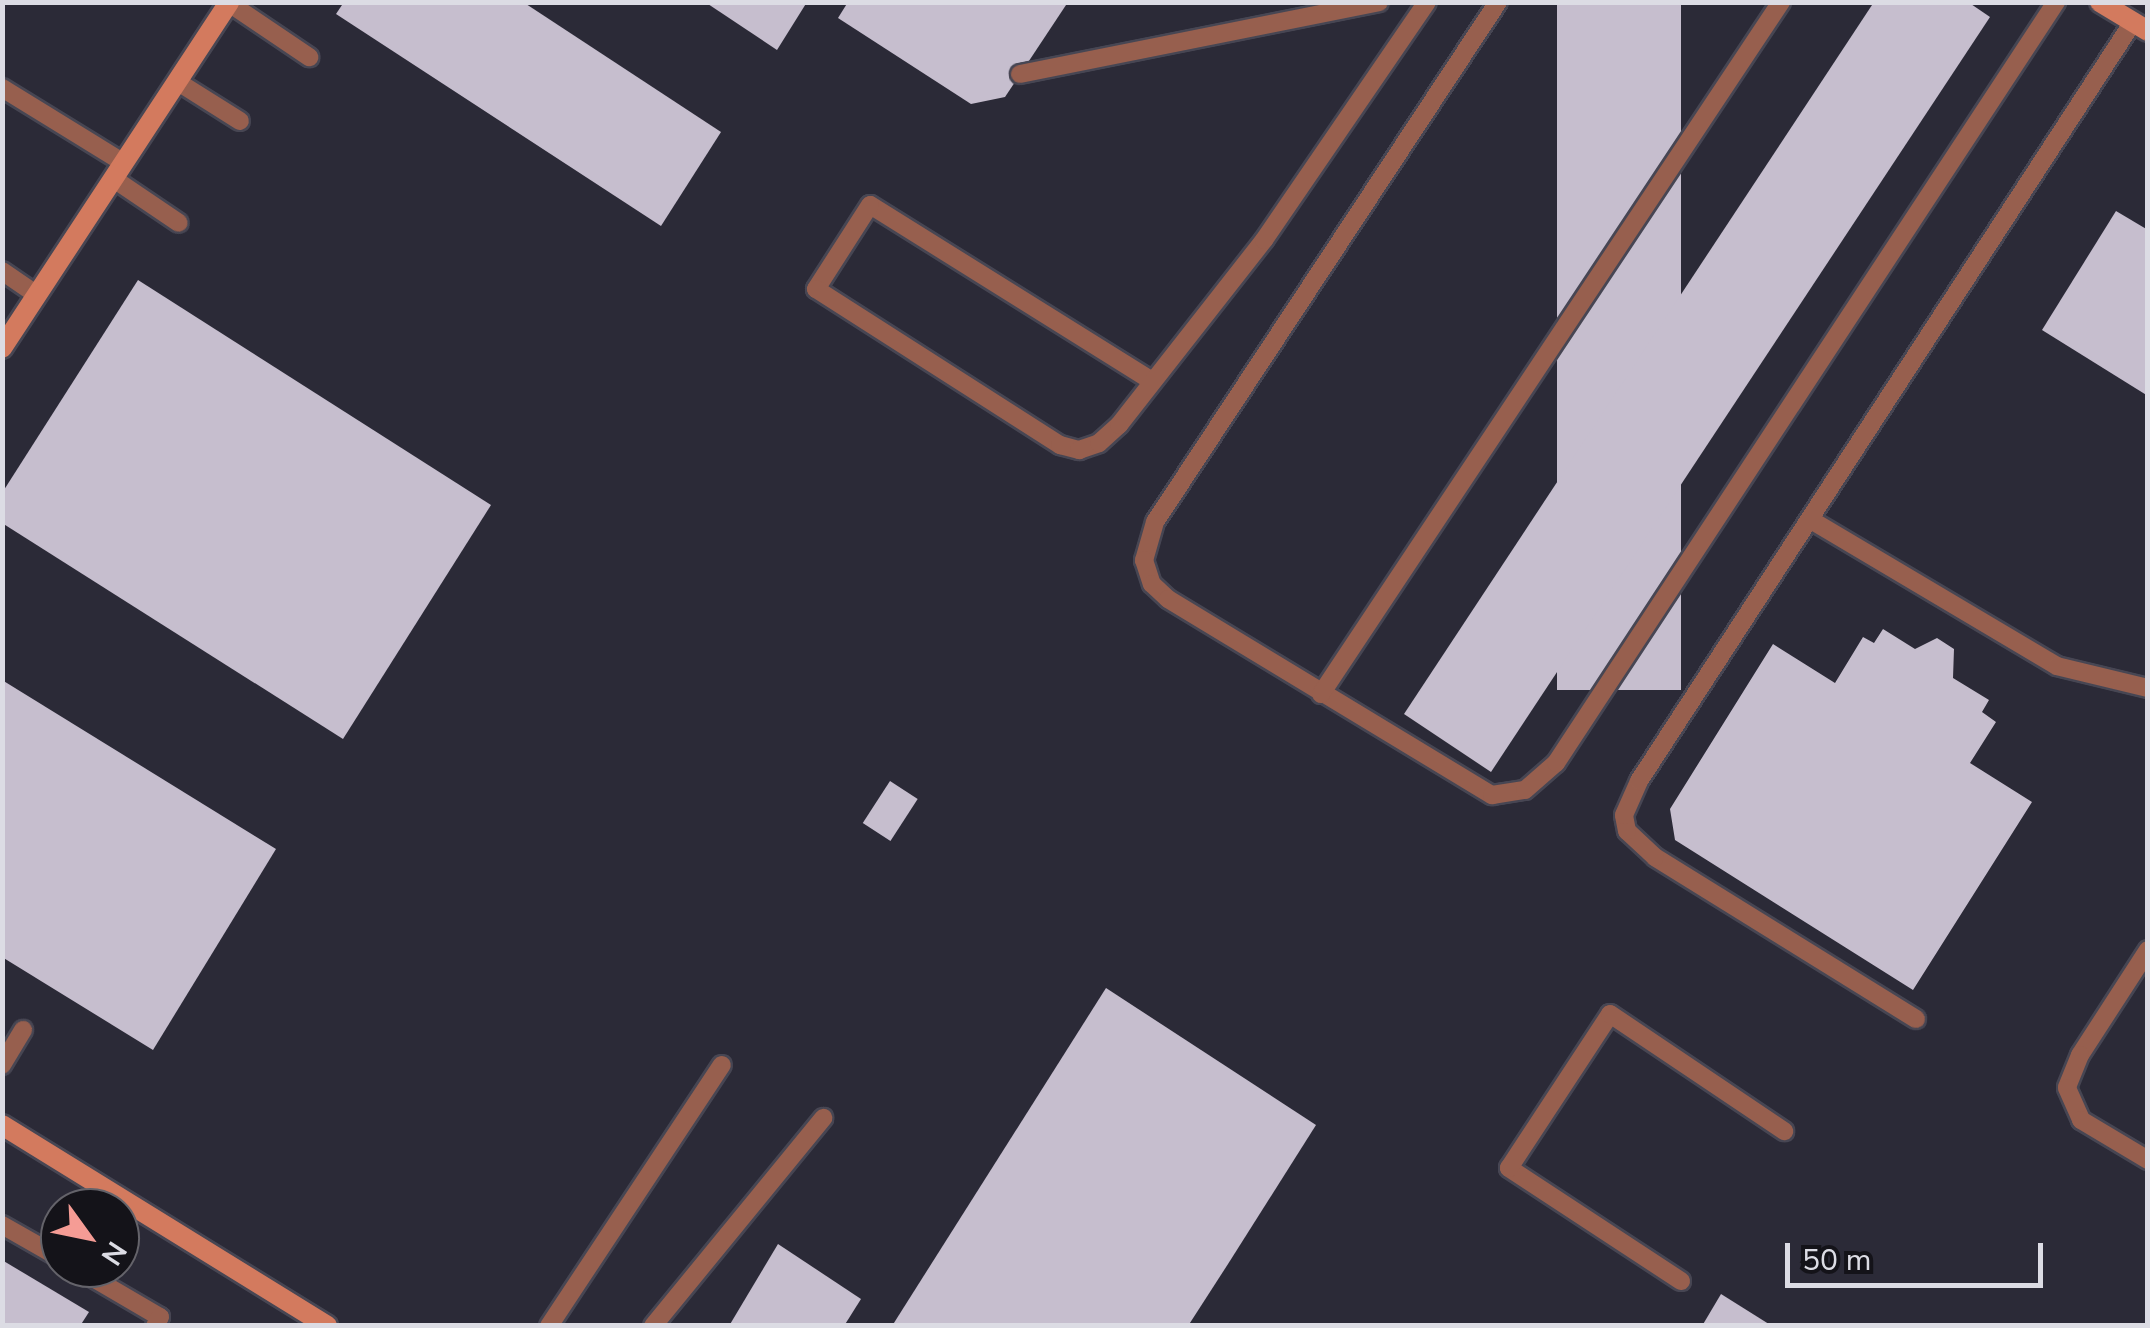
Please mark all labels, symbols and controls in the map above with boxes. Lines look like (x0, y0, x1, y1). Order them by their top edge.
north arrow (40, 1188, 140, 1288)
scale bar (1790, 1223, 2048, 1285)
text: N (92, 1234, 135, 1272)
text: 50 m (1802, 1240, 1871, 1281)

